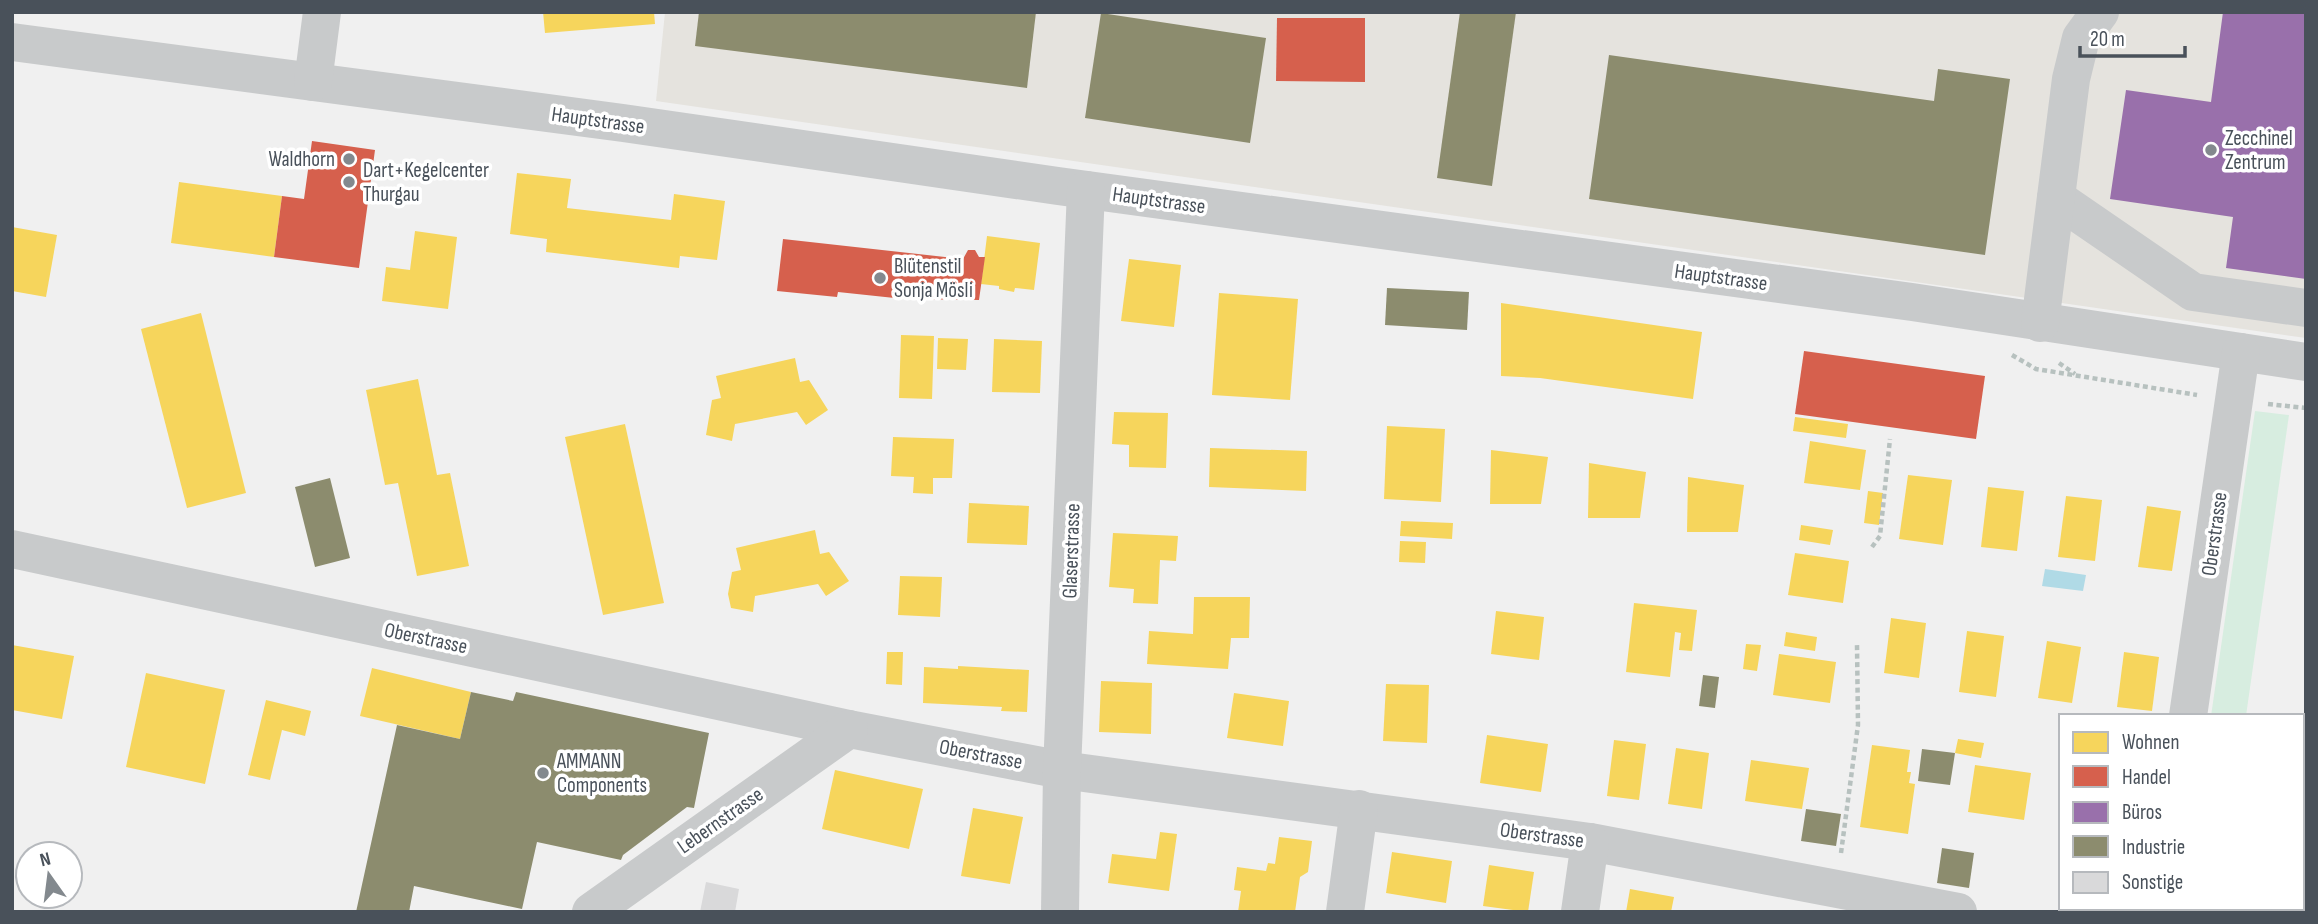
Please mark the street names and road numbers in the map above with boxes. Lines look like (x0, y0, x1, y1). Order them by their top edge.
street label: Hauptstrasse (550, 102, 646, 139)
street label: Hauptstrasse (1111, 182, 1207, 219)
street label: Hauptstrasse (1673, 259, 1769, 296)
street label: Oberstrasse (2196, 491, 2233, 578)
street label: Glaserstrasse (1057, 503, 1086, 599)
street label: Oberstrasse (382, 618, 470, 659)
street label: Oberstrasse (937, 734, 1025, 775)
street label: Lebernstrasse (672, 782, 768, 859)
street label: Oberstrasse (1498, 817, 1585, 854)

